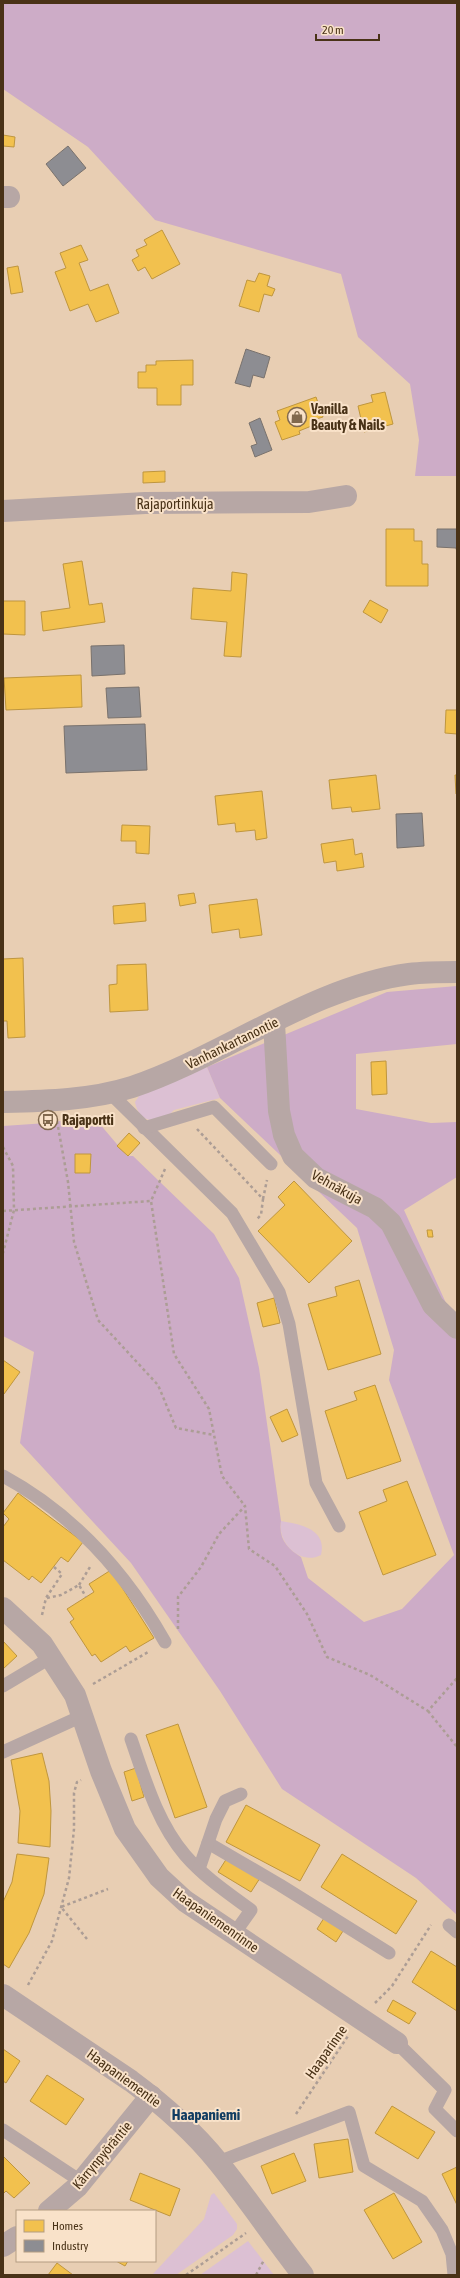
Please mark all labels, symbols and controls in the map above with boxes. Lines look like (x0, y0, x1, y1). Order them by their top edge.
scale bar (316, 16, 379, 42)
text: 20 m (322, 23, 344, 37)
place label: Vanilla Beauty & Nails (310, 401, 385, 433)
shop icon: Vanilla Beauty & Nails (286, 406, 308, 428)
street label: Rajaportinkuja (136, 496, 214, 512)
street label: Vanhankartanontie (183, 1014, 281, 1072)
bus stop icon: Rajaportti (37, 1109, 59, 1131)
place label: Rajaportti (62, 1112, 114, 1128)
street label: Vehnäkuja (309, 1167, 365, 1207)
street label: Haapaniemenrinne (170, 1884, 262, 1956)
street label: Haaparinne (302, 2022, 350, 2082)
street label: Haapaniementie (84, 2046, 164, 2110)
district label: Haapaniemi (172, 2106, 240, 2123)
street label: Kärrynpyöräntie (69, 2118, 135, 2192)
legend (16, 2210, 156, 2262)
text: Homes (52, 2219, 83, 2233)
text: Industry (52, 2239, 89, 2253)

